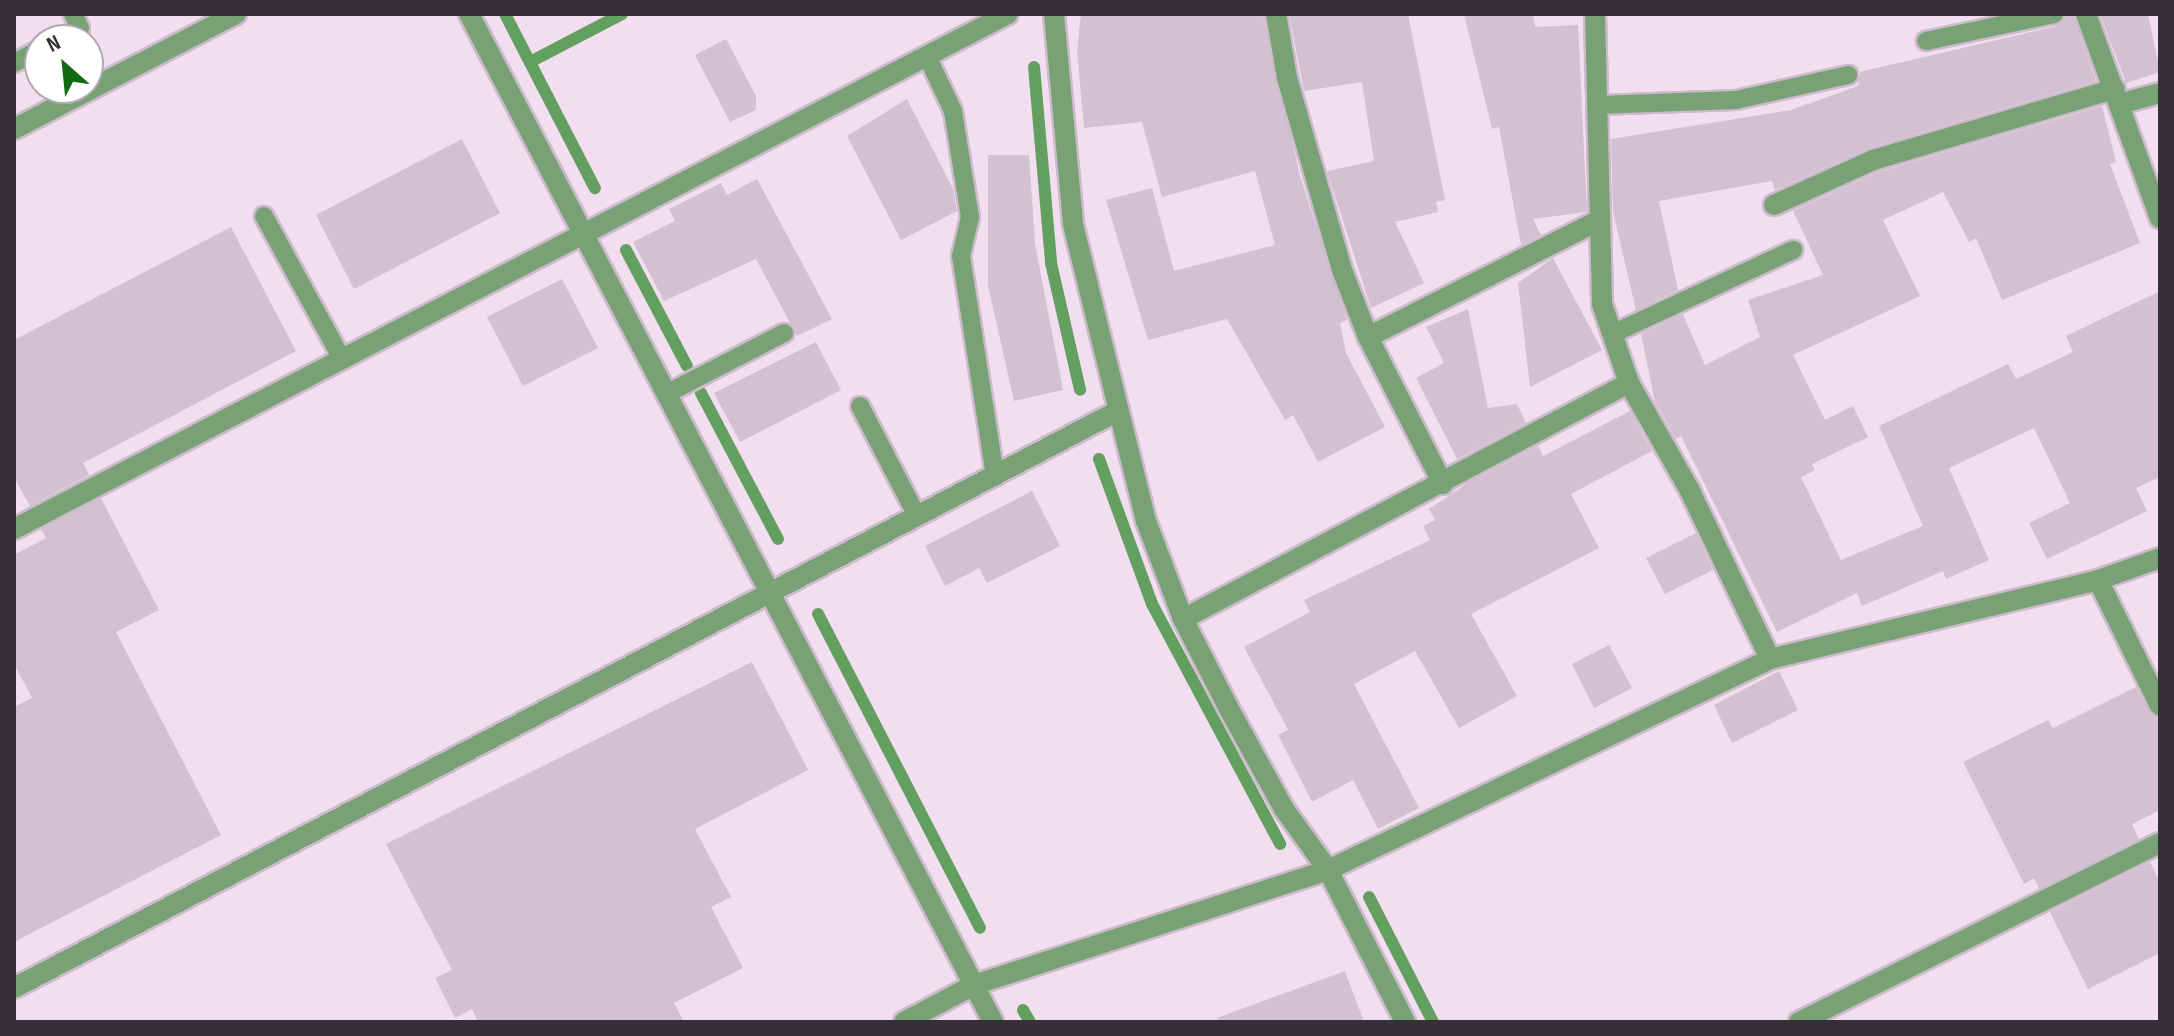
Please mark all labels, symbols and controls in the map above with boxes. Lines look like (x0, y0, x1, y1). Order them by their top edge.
north arrow (24, 24, 104, 104)
text: N (42, 29, 65, 59)

